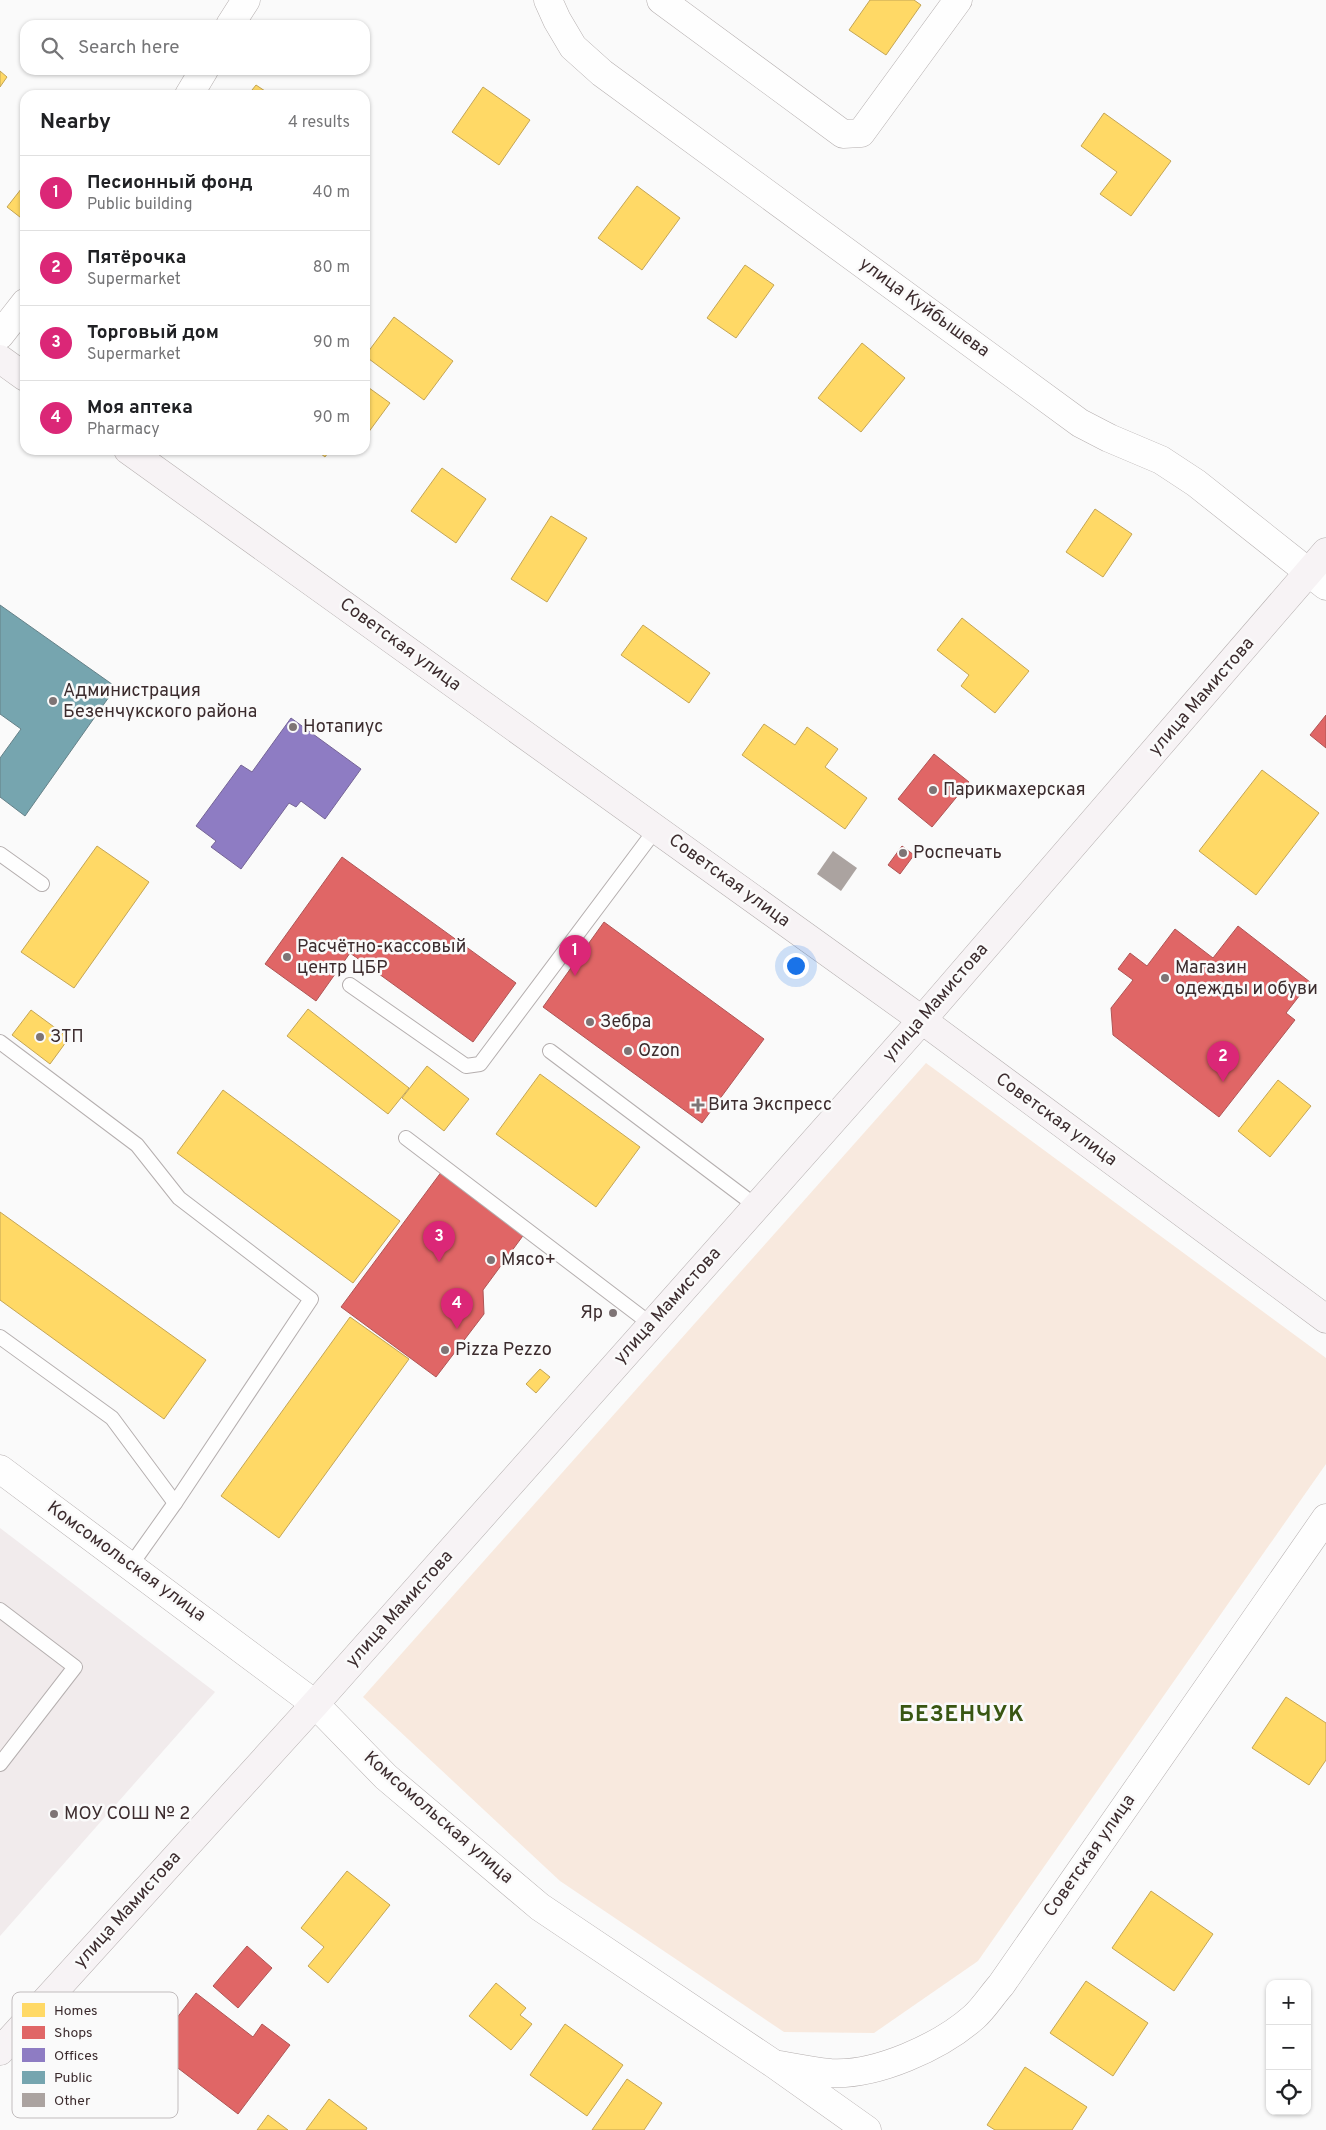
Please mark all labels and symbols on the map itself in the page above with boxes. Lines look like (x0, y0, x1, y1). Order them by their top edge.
street label: улица Куйбышева (854, 253, 994, 363)
street label: Советская улица (335, 593, 465, 697)
street label: улица Мамистова (1144, 633, 1260, 761)
place label: Администрация Безенчукского района (63, 680, 257, 724)
marker: Администрация Безенчукского района (47, 695, 59, 707)
place label: Нотапиус (303, 716, 383, 739)
marker: Нотапиус (287, 721, 299, 733)
place label: Парикмахерская (943, 779, 1086, 802)
marker: Парикмахерская (927, 784, 939, 796)
street label: Советская улица (664, 829, 794, 933)
place label: Роспечать (913, 842, 1002, 865)
marker: Роспечать (897, 847, 909, 859)
pin: 1 (559, 935, 591, 976)
place label: Расчётно-кассовый центр ЦБР (297, 936, 466, 980)
street label: улица Мамистова (878, 939, 994, 1067)
marker: Расчётно-кассовый центр ЦБР (281, 951, 293, 963)
your location (783, 953, 809, 979)
place label: Магазин одежды и обуви (1175, 957, 1318, 1001)
marker: Магазин одежды и обуви (1159, 972, 1171, 984)
place label: Зебра (600, 1011, 651, 1034)
marker: Зебра (584, 1016, 596, 1028)
place label: ЗТП (50, 1026, 84, 1049)
marker: ЗТП (34, 1031, 46, 1043)
place label: Ozon (638, 1040, 680, 1063)
pin: 2 (1207, 1041, 1239, 1082)
marker: Ozon (622, 1045, 634, 1057)
street label: Советская улица (991, 1068, 1121, 1172)
place label: Вита Экспресс (708, 1094, 832, 1117)
marker: Вита Экспресс (692, 1099, 704, 1111)
pin: 3 (423, 1221, 455, 1262)
street label: улица Мамистова (609, 1243, 727, 1369)
place label: Мясо+ (501, 1249, 556, 1272)
marker: Мясо+ (485, 1254, 497, 1266)
pin: 4 (441, 1288, 473, 1329)
place label: Яр (580, 1302, 603, 1325)
marker: Яр (607, 1307, 619, 1319)
place label: Pizza Pezzo (455, 1339, 552, 1362)
marker: Pizza Pezzo (439, 1344, 451, 1356)
street label: Комсомольская улица (42, 1497, 210, 1627)
street label: улица Мамистова (341, 1546, 459, 1672)
district label: БЕЗЕНЧУК (899, 1702, 1025, 1729)
street label: Комсомольская улица (358, 1747, 518, 1889)
street label: Советская улица (1039, 1790, 1141, 1922)
place label: МОУ СОШ № 2 (64, 1803, 190, 1826)
marker: МОУ СОШ № 2 (48, 1808, 60, 1820)
street label: улица Мамистова (69, 1847, 187, 1973)
legend (12, 1992, 178, 2118)
text: Homes (54, 2003, 98, 2020)
text: Shops (54, 2025, 93, 2042)
text: Offices (54, 2048, 98, 2065)
text: Public (54, 2070, 93, 2087)
text: Other (54, 2093, 91, 2110)

